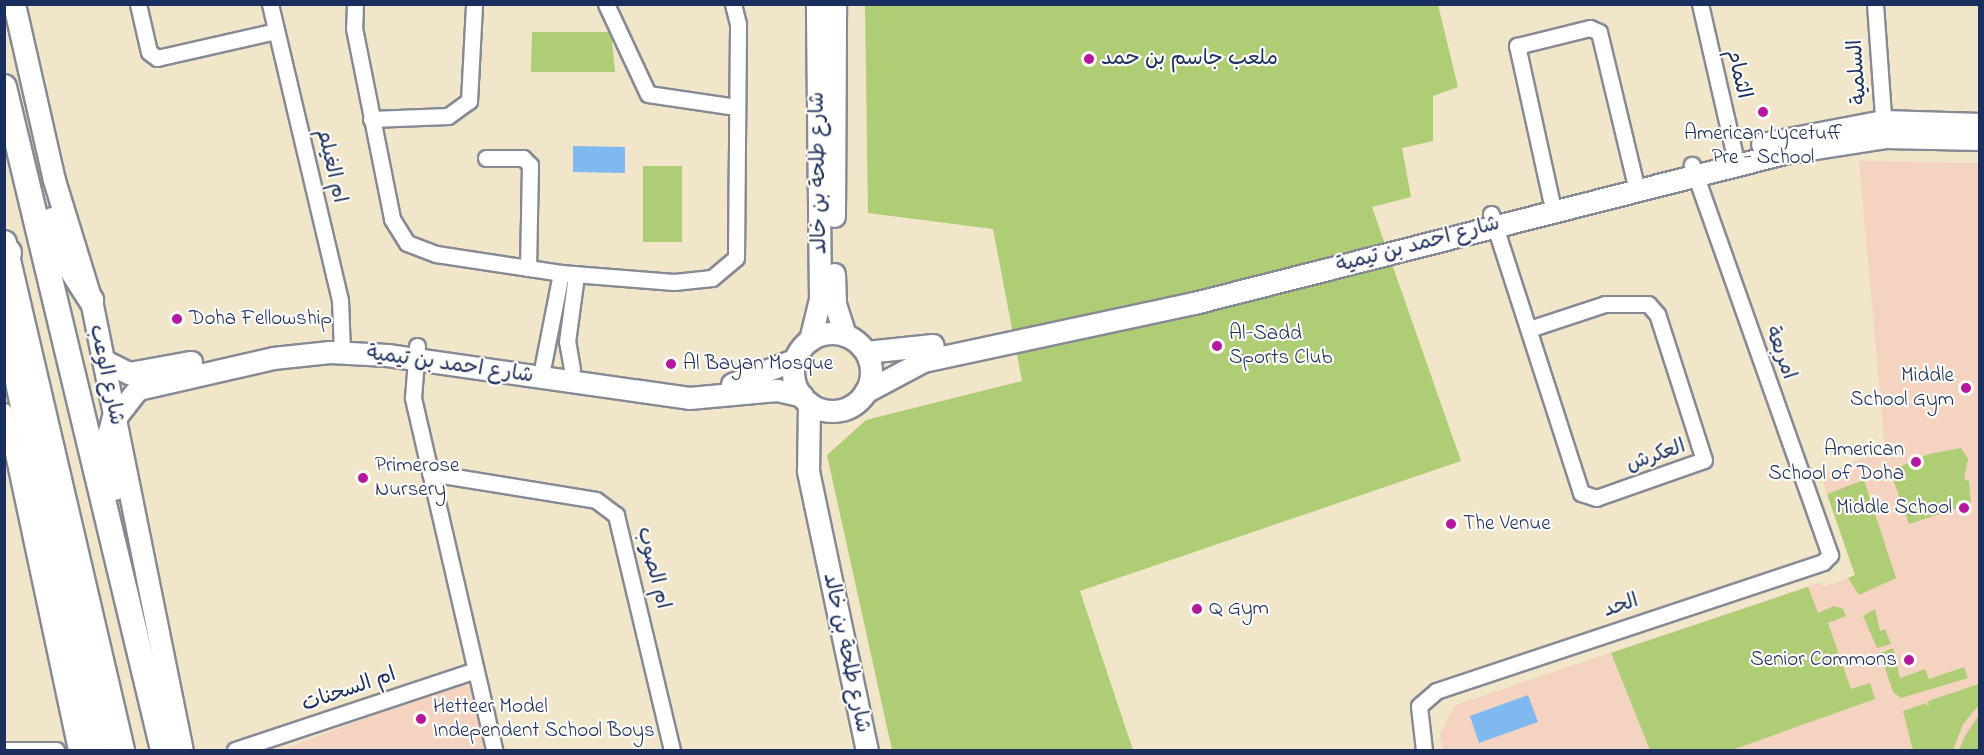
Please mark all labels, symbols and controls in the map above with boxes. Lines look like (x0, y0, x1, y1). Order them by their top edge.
street label: السلمية (1843, 38, 1873, 106)
place label: ملعب جاسم بن حمد (1101, 46, 1278, 72)
street label: الثمام (1720, 47, 1756, 101)
marker: ملعب جاسم بن حمد (1082, 52, 1096, 66)
street label: شارع طلحة بن خالد (805, 91, 833, 255)
marker: American Lycetuff Pre - School (1756, 105, 1770, 119)
place label: American Lycetuff Pre - School (1684, 121, 1842, 171)
street label: ام الغيلم (310, 126, 352, 206)
street label: شارع احمد بن تيمية (1333, 211, 1503, 279)
place label: Doha Fellowship (189, 306, 332, 332)
marker: Doha Fellowship (170, 312, 184, 326)
place label: Al-Sadd Sports Club (1229, 321, 1332, 371)
street label: شارع الوعب (83, 322, 129, 428)
street label: امربعة (1759, 323, 1801, 383)
marker: Al-Sadd Sports Club (1210, 339, 1224, 353)
street label: شارع احمد بن تيمية (365, 341, 535, 389)
place label: Al Bayan Mosque (683, 351, 833, 377)
marker: Al Bayan Mosque (664, 357, 678, 371)
place label: Middle School Gym (1850, 363, 1954, 413)
marker: Middle School Gym (1959, 381, 1973, 395)
street label: العكرش (1623, 434, 1689, 478)
place label: American School of Doha (1768, 437, 1904, 487)
place label: Primerose Nursery (375, 453, 459, 503)
marker: American School of Doha (1909, 455, 1923, 469)
marker: Primerose Nursery (356, 471, 370, 485)
place label: Middle School (1836, 495, 1952, 521)
marker: Middle School (1957, 501, 1971, 515)
place label: The Venue (1463, 511, 1551, 537)
marker: The Venue (1444, 517, 1458, 531)
street label: ام الصوب (631, 524, 675, 612)
street label: شارع طلحة بن خالد (817, 571, 875, 735)
street label: الحد (1600, 589, 1642, 623)
place label: Q Gym (1209, 596, 1269, 622)
marker: Q Gym (1190, 602, 1204, 616)
place label: Senior Commons (1750, 647, 1897, 673)
marker: Senior Commons (1902, 653, 1916, 667)
street label: ام السحنات (299, 662, 399, 718)
place label: Hetteer Model Independent School Boys (433, 694, 655, 744)
marker: Hetteer Model Independent School Boys (414, 712, 428, 726)

